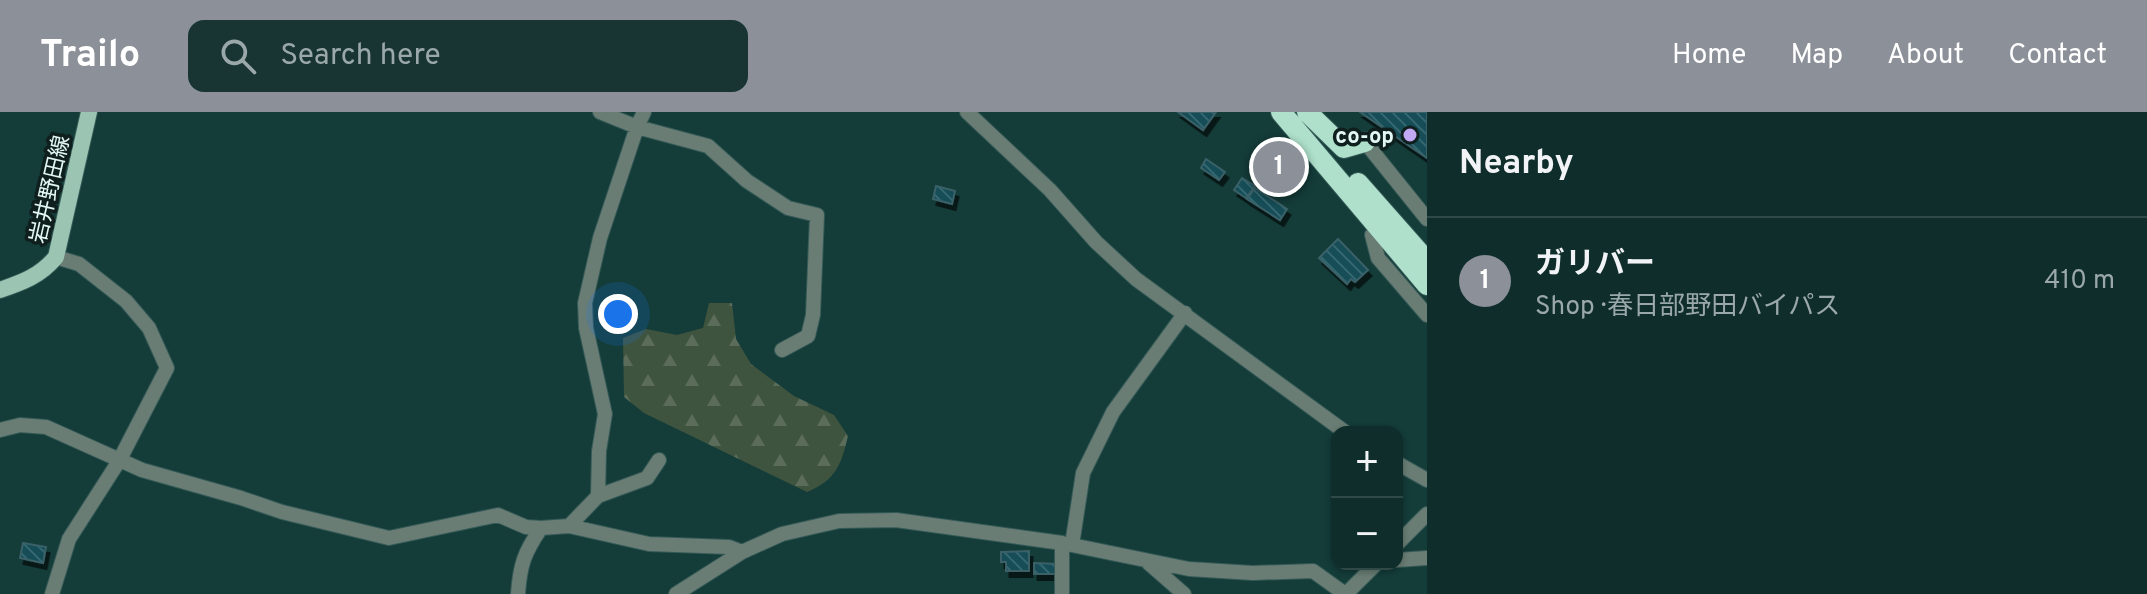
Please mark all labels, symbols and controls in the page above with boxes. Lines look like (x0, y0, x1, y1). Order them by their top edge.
search box (188, 20, 748, 92)
text: Trailo (40, 32, 140, 81)
icon: search (216, 34, 260, 78)
text: Search here (280, 38, 441, 75)
text: Home (1672, 38, 1746, 74)
text: Map (1790, 38, 1843, 74)
text: About (1887, 38, 1964, 74)
text: Contact (2008, 38, 2107, 74)
place label: co-op (1335, 124, 1394, 151)
marker: co-op (1401, 126, 1419, 144)
street label: 岩井野田線 (26, 133, 77, 246)
pin: 1 (1253, 137, 1305, 197)
text: Nearby (1459, 143, 1574, 186)
text: ガリバー (1535, 247, 1655, 284)
text: 1 (1480, 265, 1490, 298)
text: 410 m (2044, 265, 2115, 298)
text: Shop · 春日部野田バイパス (1535, 291, 1840, 324)
your location (598, 294, 638, 334)
map controls (1331, 426, 1403, 570)
button: + (1331, 426, 1403, 498)
button: − (1331, 498, 1403, 570)

